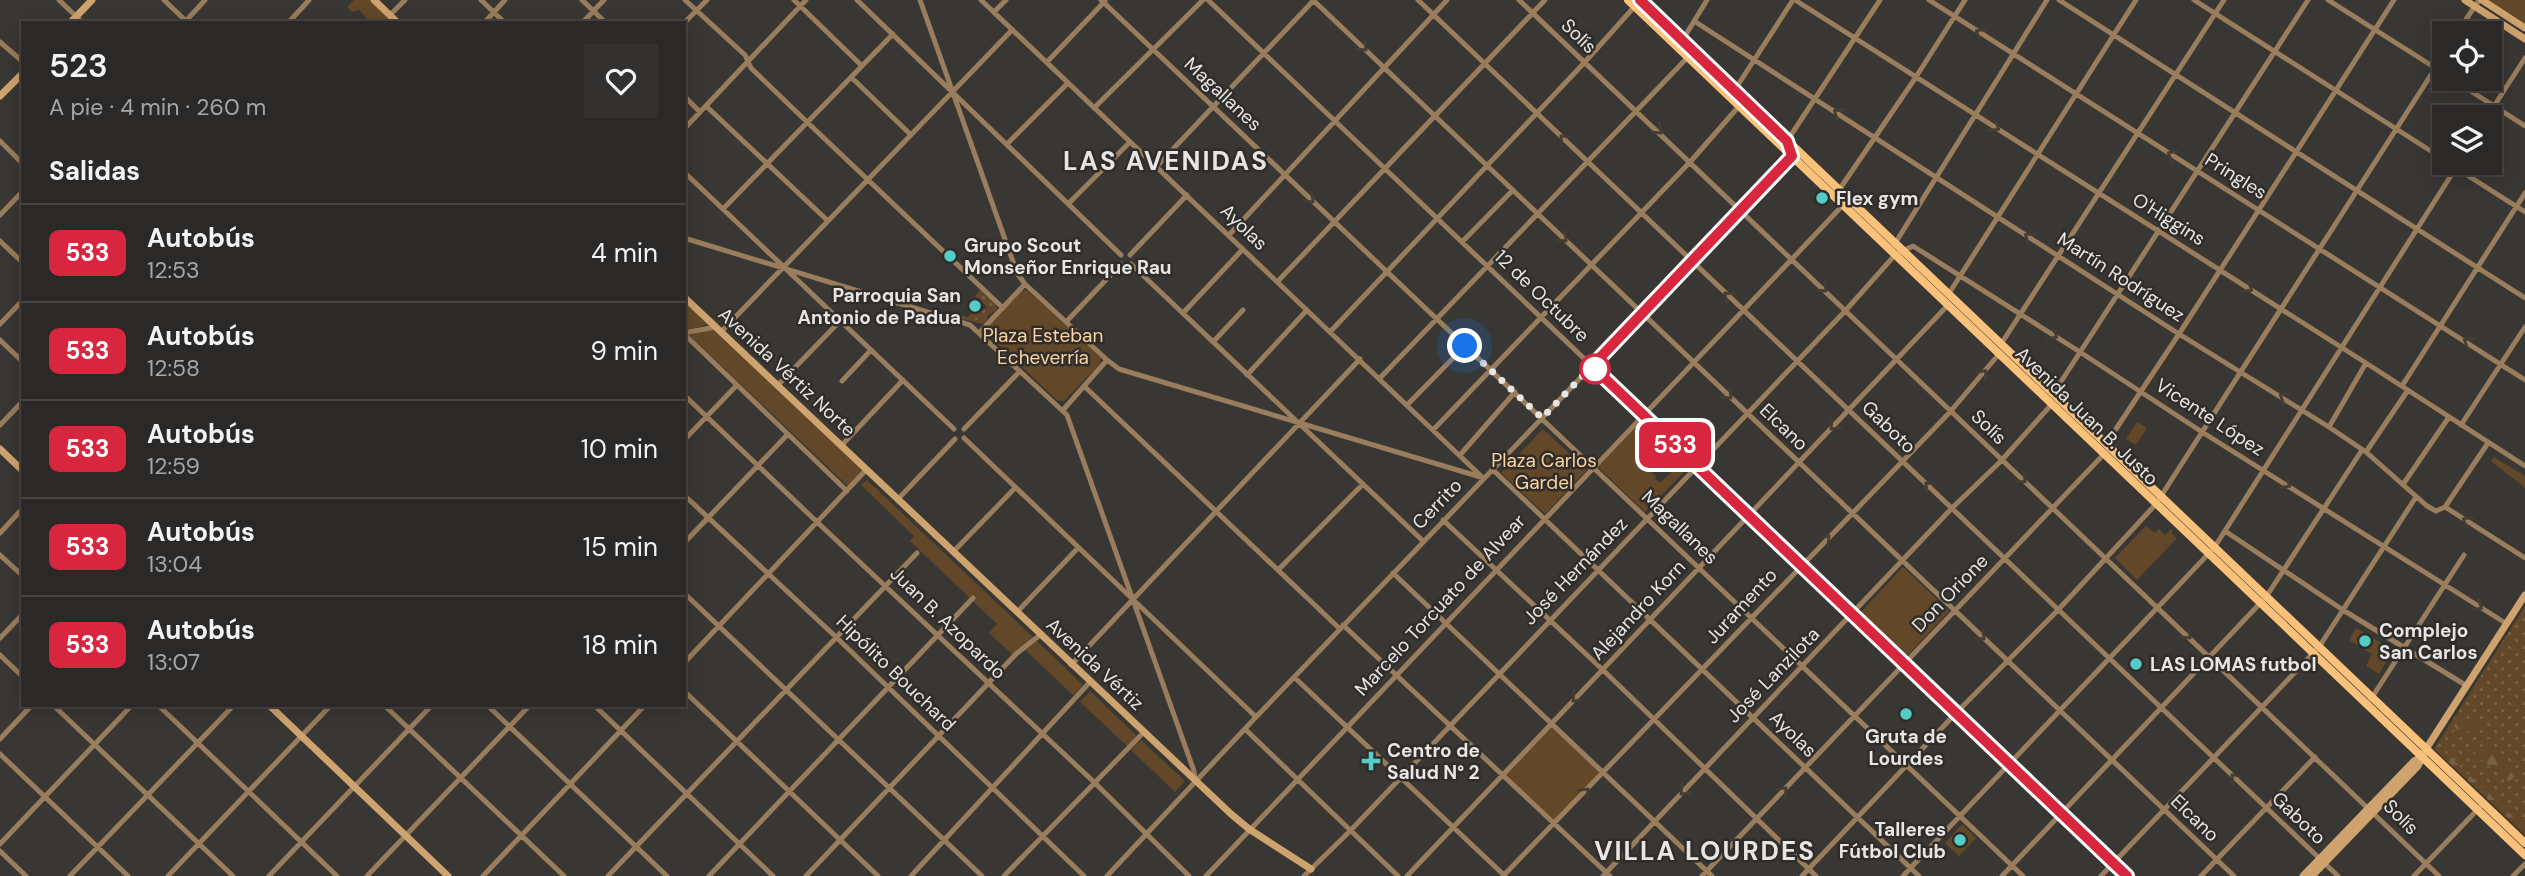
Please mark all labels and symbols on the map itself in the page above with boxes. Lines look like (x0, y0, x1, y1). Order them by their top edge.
street label: Solís (1556, 13, 1602, 59)
one-way arrow (1975, 28, 1988, 41)
one-way arrow (1355, 39, 1368, 51)
street label: Magallanes (1179, 52, 1267, 136)
one-way arrow (1833, 109, 1846, 122)
one-way arrow (1987, 118, 2000, 131)
one-way arrow (1650, 122, 1663, 135)
one-way arrow (1559, 134, 1572, 147)
district label: LAS AVENIDAS (1063, 144, 1269, 178)
street label: Pringles (2200, 147, 2272, 205)
one-way arrow (2167, 150, 2180, 163)
place label: Flex gym (1836, 186, 1918, 211)
street label: O'Higgins (2128, 187, 2210, 251)
one-way arrow (1302, 190, 1315, 203)
marker: Flex gym (1814, 190, 1830, 206)
street label: Ayolas (1215, 198, 1273, 256)
street label: Martín Rodríguez (2052, 226, 2190, 328)
one-way arrow (1555, 229, 1568, 242)
one-way arrow (2024, 232, 2037, 245)
place label: Grupo Scout Monseñor Enrique Rau (964, 233, 1172, 280)
street label: 12 de Octubre (1489, 244, 1595, 348)
marker: Grupo Scout Monseñor Enrique Rau (942, 248, 958, 264)
one-way arrow (1815, 279, 1828, 292)
one-way arrow (2241, 280, 2254, 293)
place label: Parroquia San Antonio de Padua (797, 283, 961, 330)
one-way arrow (1723, 291, 1736, 304)
marker: Parroquia San Antonio de Padua (967, 298, 983, 314)
street label: Avenida Vértiz Norte (713, 302, 861, 442)
park label: Plaza Esteban Echeverría (983, 323, 1103, 370)
one-way arrow (2046, 326, 2059, 339)
your location (1447, 328, 1482, 363)
one-way arrow (2463, 338, 2476, 351)
street label: Avenida Juan B. Justo (2010, 341, 2164, 491)
unlabelled marker (1580, 354, 1610, 384)
one-way arrow (1975, 369, 1987, 382)
street label: Vicente López (2151, 372, 2269, 462)
one-way arrow (1720, 386, 1733, 399)
one-way arrow (2278, 393, 2291, 406)
street label: Gaboto (1857, 395, 1921, 459)
street label: Elcano (1754, 398, 1814, 456)
street label: Solís (1966, 404, 2012, 450)
one-way arrow (1830, 418, 1842, 431)
line badge: 533 (1635, 422, 1715, 468)
park label: Plaza Carlos Gardel (1491, 448, 1597, 495)
one-way arrow (2014, 471, 2027, 484)
street label: Cerrito (1407, 473, 1467, 535)
one-way arrow (2279, 475, 2292, 488)
one-way arrow (1924, 482, 1937, 495)
street label: Magallanes (1636, 484, 1724, 570)
street label: Marcelo Torcuato de Alvear (1349, 509, 1531, 701)
street label: José Hernández (1517, 512, 1633, 630)
one-way arrow (2462, 517, 2475, 530)
one-way arrow (1818, 534, 1831, 547)
street label: Don Orione (1906, 549, 1994, 637)
street label: Alejandro Korn (1585, 555, 1691, 665)
street label: Juan B. Azopardo (885, 561, 1011, 685)
street label: Juramento (1700, 563, 1782, 649)
one-way arrow (2471, 597, 2484, 610)
street label: Hipólito Bouchard (831, 609, 961, 737)
street label: Avenida Vértiz (1041, 612, 1149, 716)
place label: Complejo San Carlos (2379, 618, 2478, 665)
street label: José Lanzilota (1721, 622, 1825, 728)
one-way arrow (1973, 627, 1986, 640)
one-way arrow (2179, 627, 2192, 640)
marker: Complejo San Carlos (2357, 633, 2373, 649)
place label: LAS LOMAS futbol (2150, 652, 2317, 677)
marker: LAS LOMAS futbol (2128, 656, 2144, 672)
one-way arrow (1572, 690, 1585, 703)
street label: Ayolas (1764, 705, 1822, 763)
marker: Gruta de Lourdes (1898, 706, 1914, 722)
place label: Gruta de Lourdes (1865, 724, 1947, 771)
place label: Centro de Salud N° 2 (1387, 738, 1480, 785)
marker: Centro de Salud N° 2 (1361, 751, 1381, 771)
one-way arrow (2230, 774, 2243, 787)
one-way arrow (1680, 783, 1693, 796)
one-way arrow (1775, 786, 1788, 799)
street label: Gaboto (2267, 786, 2331, 850)
one-way arrow (1576, 787, 1589, 800)
street label: Elcano (2165, 789, 2225, 847)
street label: Solís (2378, 794, 2424, 840)
place label: Talleres Fútbol Club (1839, 817, 1946, 864)
marker: Talleres Fútbol Club (1952, 832, 1968, 848)
district label: VILLA LOURDES (1594, 834, 1816, 868)

